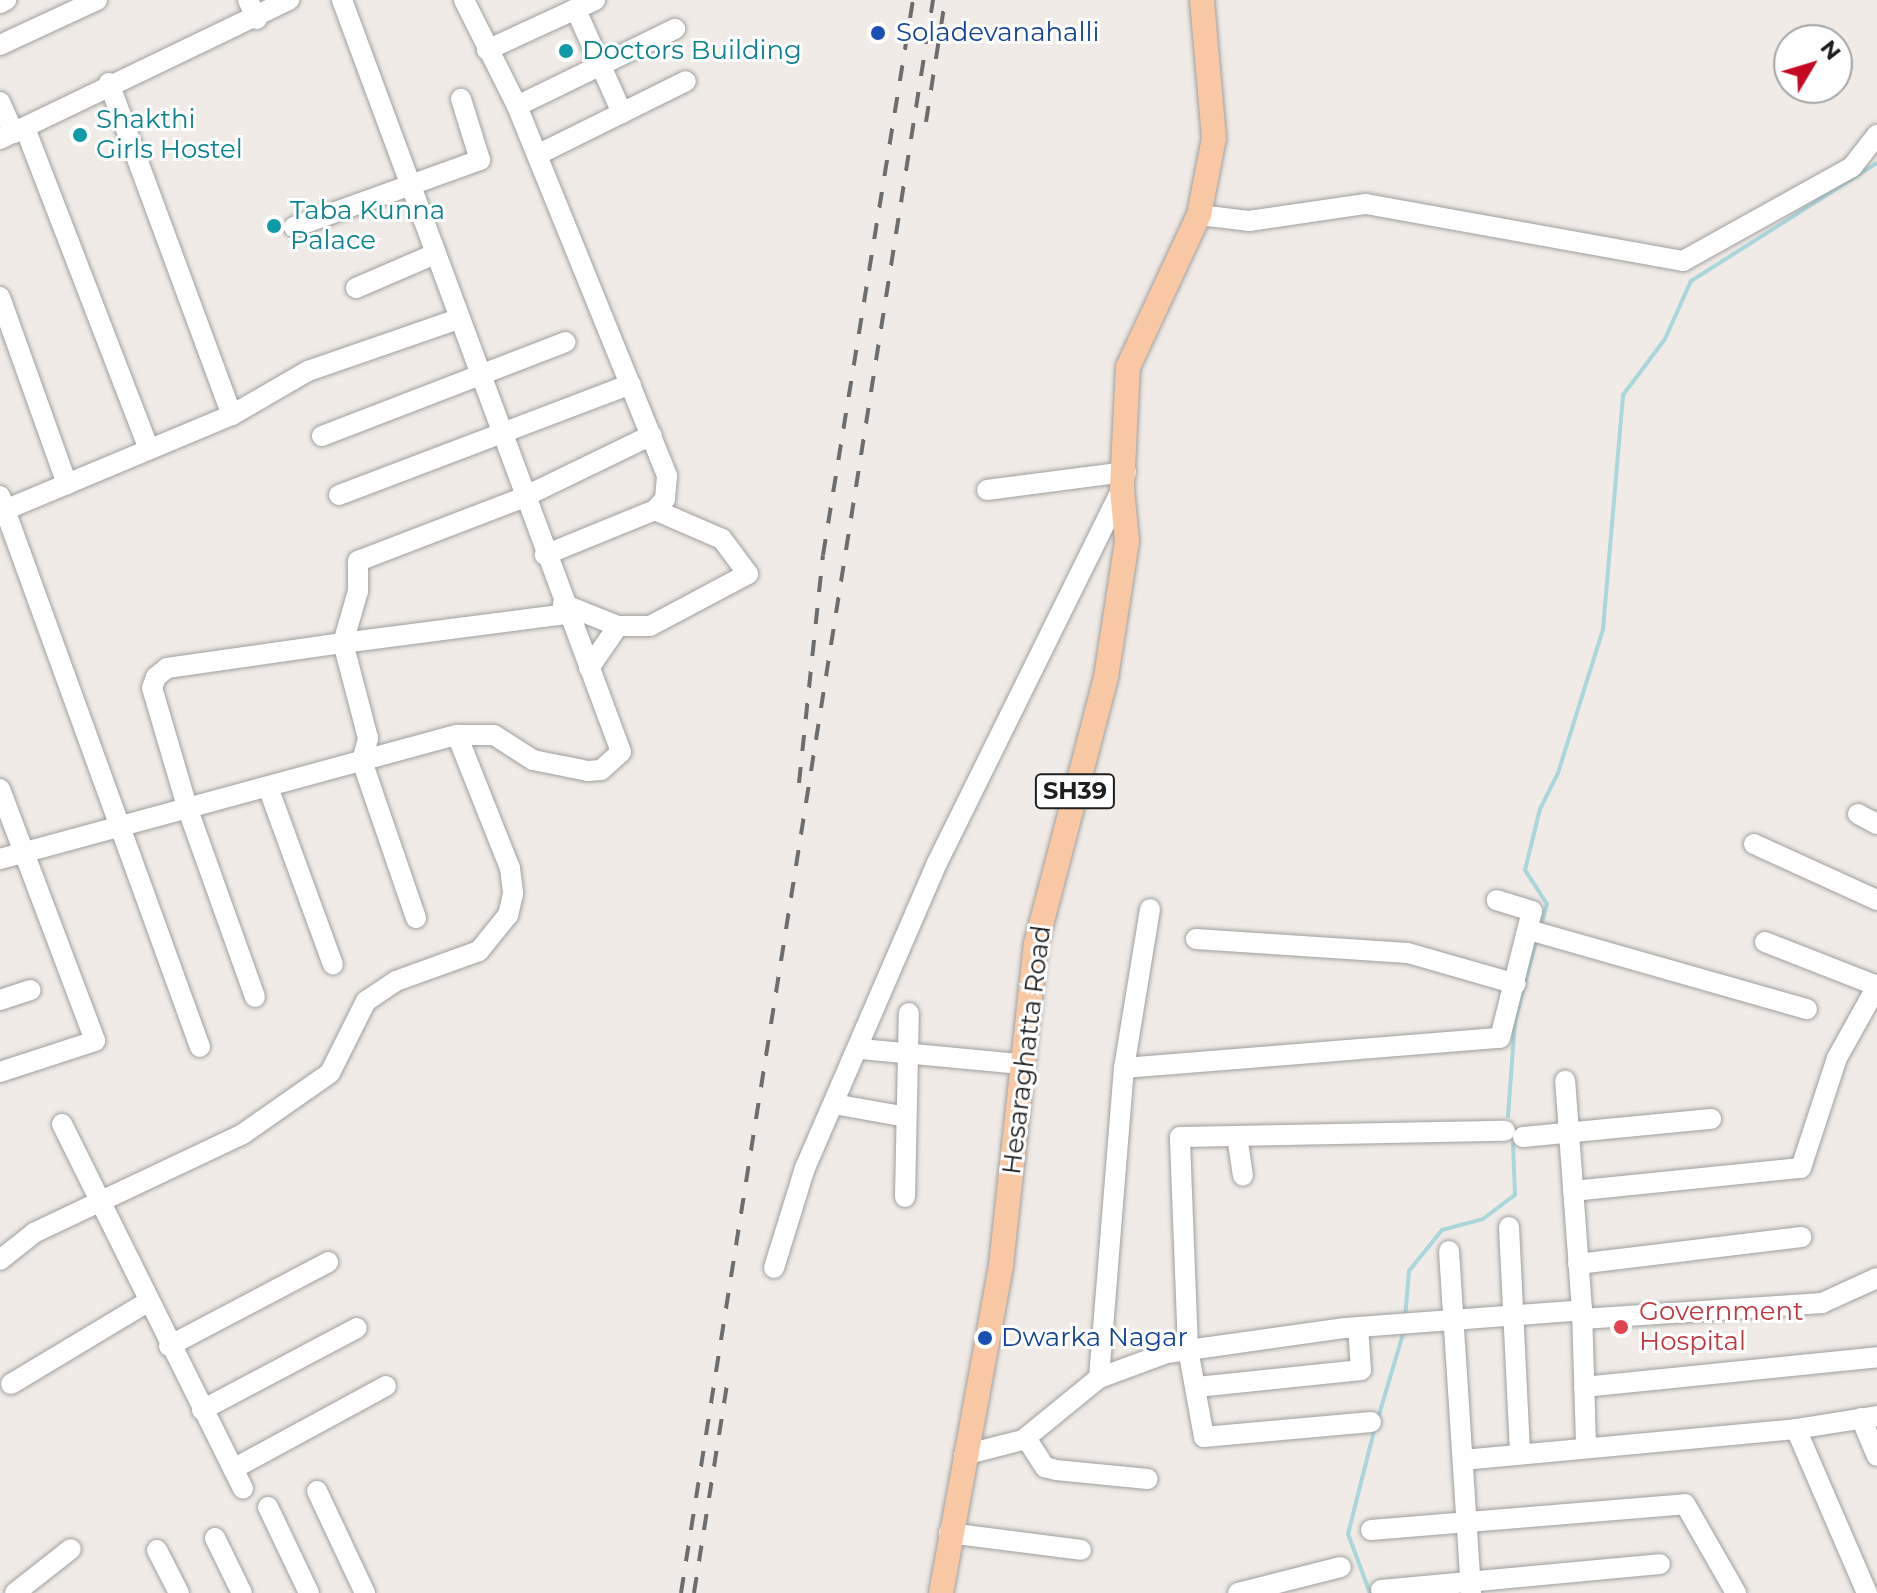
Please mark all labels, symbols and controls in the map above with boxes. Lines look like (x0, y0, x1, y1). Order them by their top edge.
place label: Soladevanahalli (896, 17, 1099, 49)
marker: Soladevanahalli (867, 22, 889, 44)
north arrow (1773, 24, 1853, 104)
place label: Doctors Building (582, 35, 802, 67)
text: N (1815, 35, 1847, 65)
marker: Doctors Building (557, 42, 575, 60)
place label: Shakthi Girls Hostel (96, 104, 243, 166)
marker: Shakthi Girls Hostel (71, 126, 89, 144)
place label: Taba Kunna Palace (290, 195, 445, 256)
marker: Taba Kunna Palace (265, 217, 283, 235)
road number: SH39 (1033, 771, 1117, 811)
street label: Hesaraghatta Road (996, 924, 1058, 1176)
place label: Government Hospital (1639, 1296, 1804, 1358)
marker: Government Hospital (1610, 1316, 1632, 1338)
place label: Dwarka Nagar (1001, 1322, 1188, 1354)
marker: Dwarka Nagar (976, 1329, 994, 1347)

